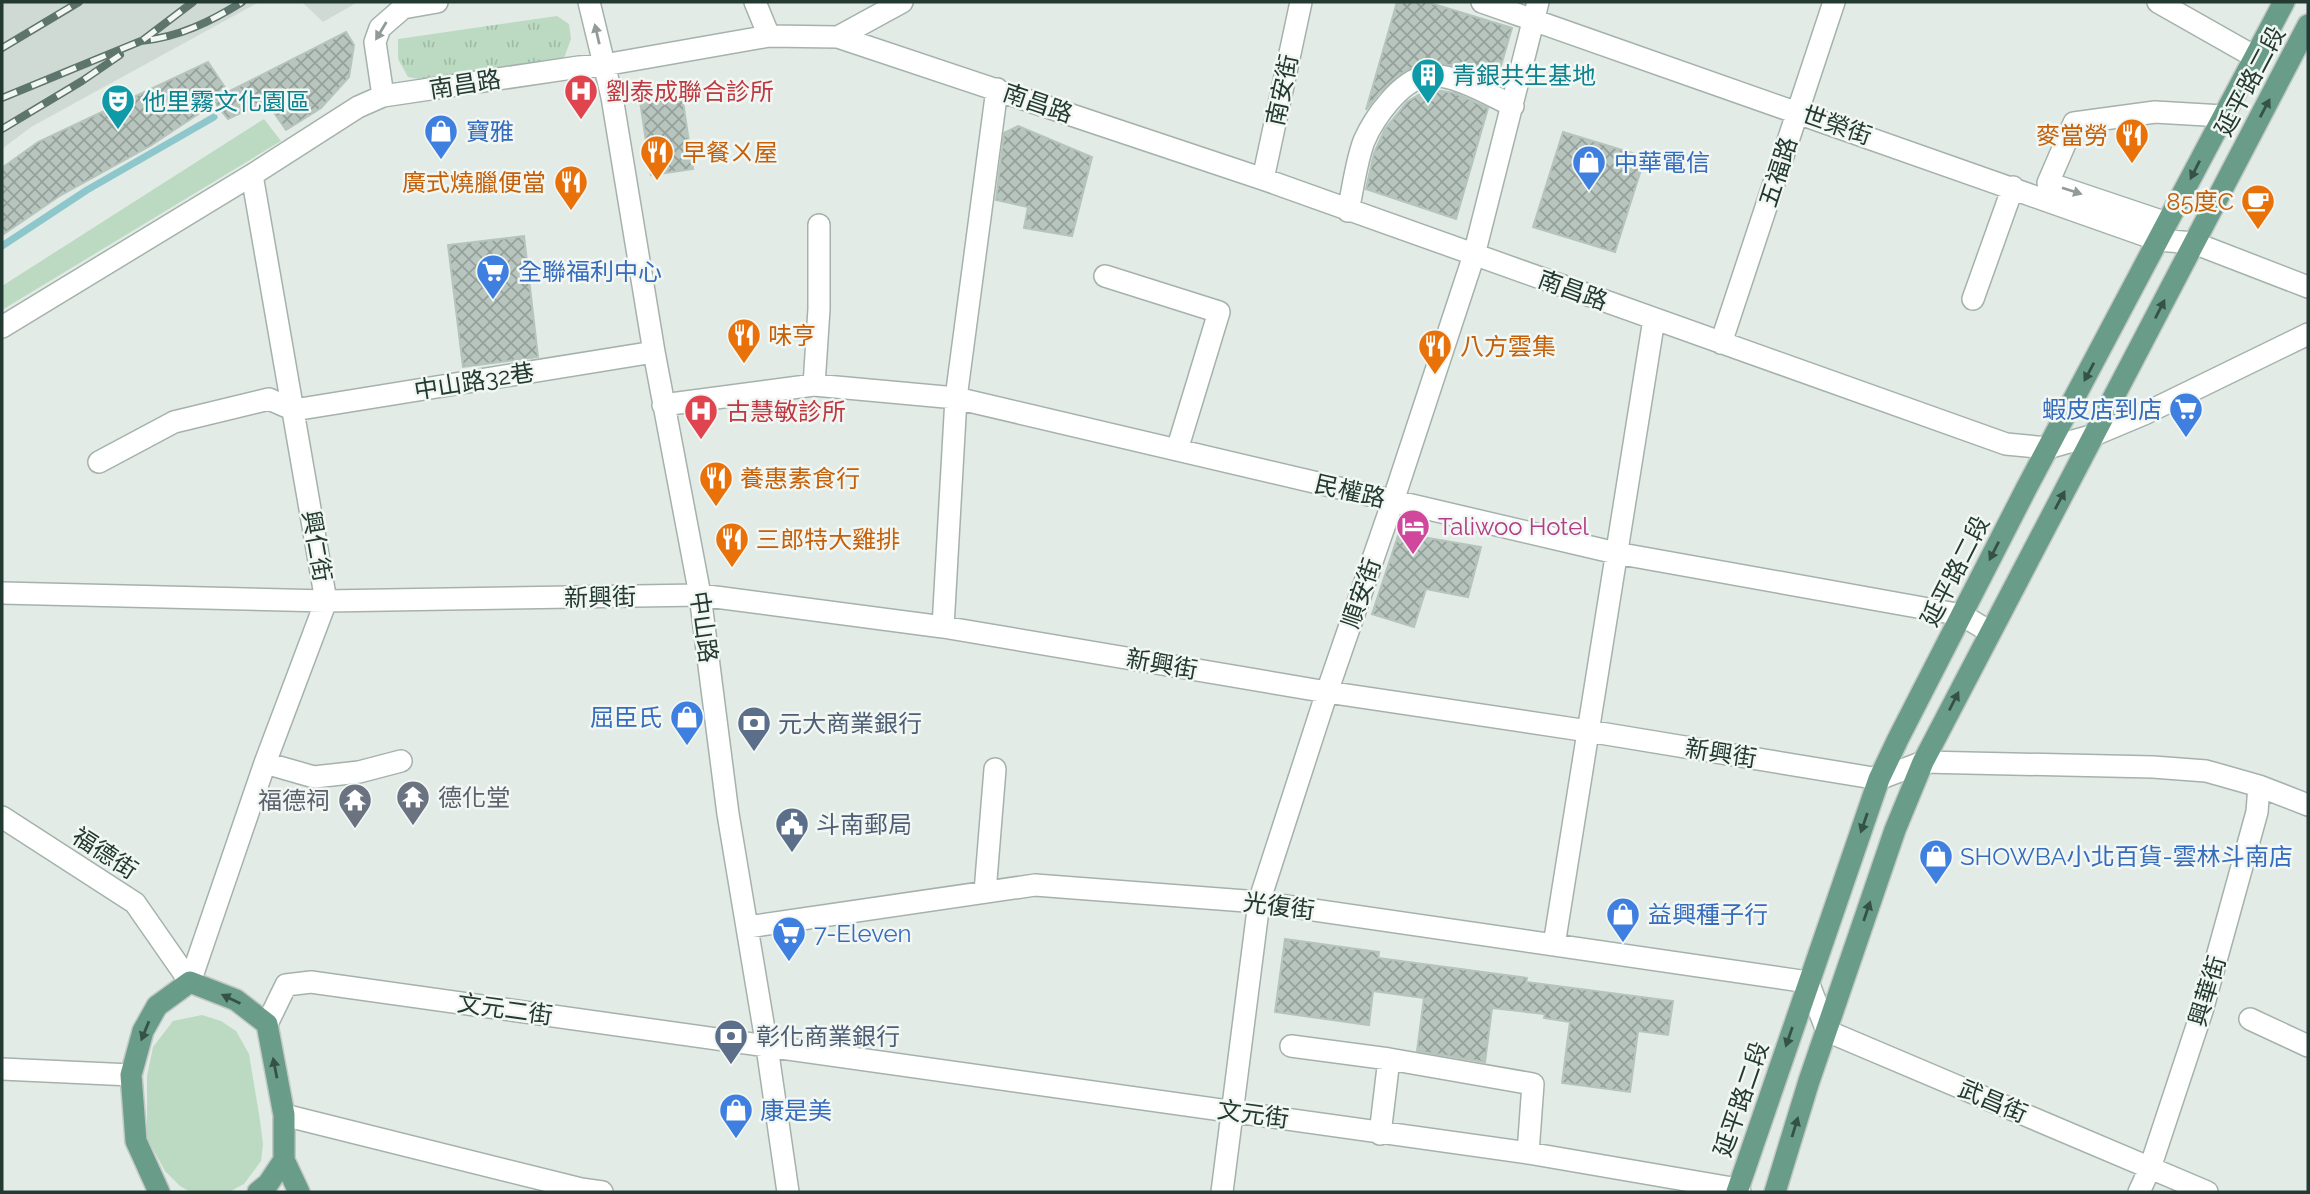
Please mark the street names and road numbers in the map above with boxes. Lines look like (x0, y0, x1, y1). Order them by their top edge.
street label: 延平路二段 (2209, 21, 2291, 141)
street label: 南安街 (1260, 52, 1304, 128)
street label: 南昌路 (427, 64, 503, 104)
street label: 南昌路 (999, 78, 1077, 128)
street label: 世榮街 (1798, 100, 1876, 150)
street label: 五福路 (1753, 133, 1803, 211)
street label: 南昌路 (1534, 264, 1612, 316)
street label: 中山路32巷 (412, 357, 536, 405)
street label: 民權路 (1312, 469, 1388, 513)
street label: 興仁街 (296, 508, 338, 584)
street label: 延平路二段 (1915, 511, 1995, 631)
street label: 順安街 (1336, 554, 1386, 632)
street label: 新興街 (564, 582, 636, 612)
street label: 中山路 (685, 589, 723, 665)
street label: 新興街 (1124, 643, 1200, 685)
street label: 新興街 (1683, 733, 1759, 773)
street label: 福德街 (67, 821, 143, 885)
street label: 光復街 (1242, 887, 1316, 925)
street label: 興華街 (2183, 952, 2231, 1030)
street label: 文元二街 (455, 988, 555, 1030)
street label: 延平路二段 (1708, 1038, 1774, 1160)
street label: 武昌街 (1954, 1074, 2032, 1128)
street label: 文元街 (1215, 1095, 1291, 1133)

